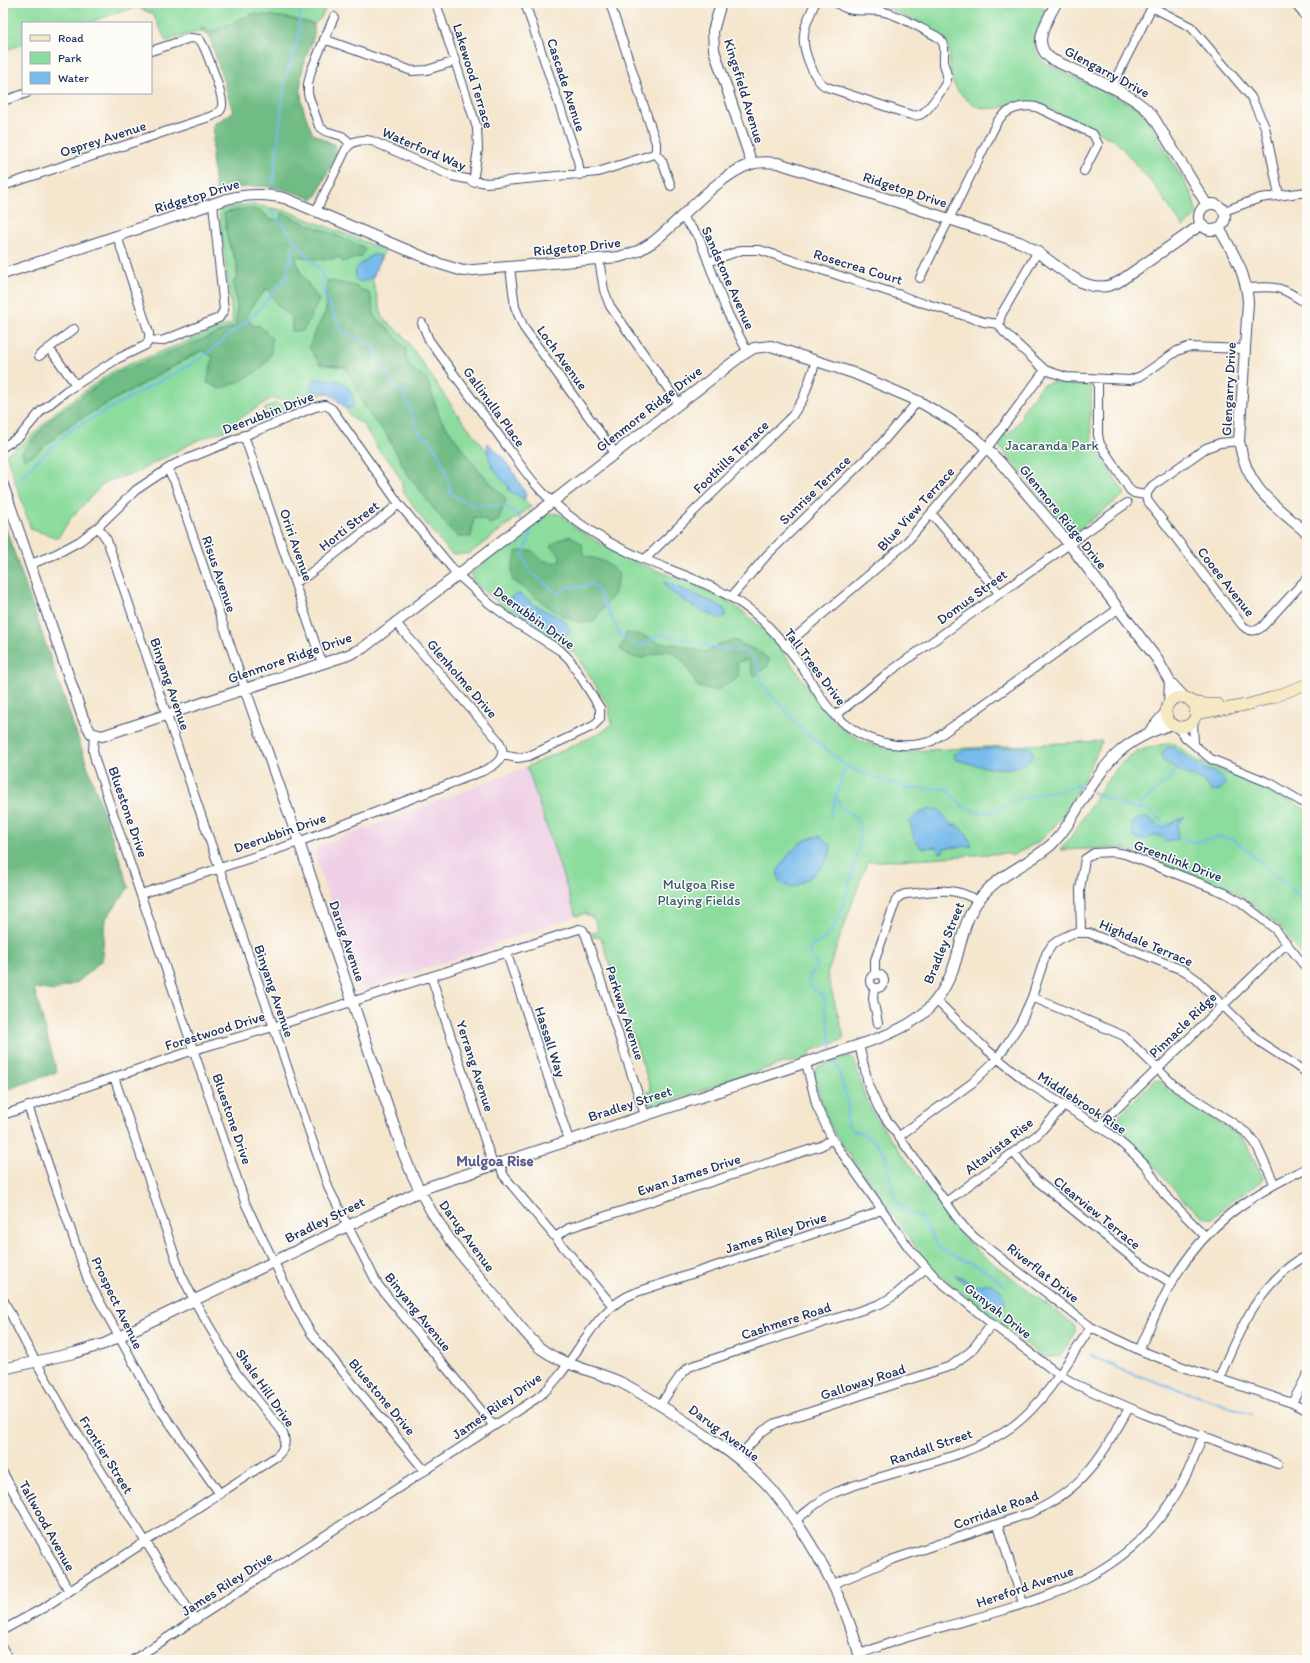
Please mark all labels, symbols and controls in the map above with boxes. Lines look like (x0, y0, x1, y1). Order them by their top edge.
legend (22, 22, 152, 94)
street label: Lakewood Terrace (449, 22, 497, 131)
text: Road (58, 31, 84, 45)
street label: Cascade Avenue (543, 36, 589, 134)
street label: Kingsfield Avenue (720, 37, 768, 146)
street label: Glengarry Drive (1062, 42, 1153, 102)
text: Park (58, 51, 82, 65)
text: Water (58, 71, 89, 85)
street label: Osprey Avenue (58, 117, 149, 161)
street label: Waterford Way (379, 124, 469, 175)
street label: Ridgetop Drive (861, 168, 950, 212)
street label: Ridgetop Drive (153, 175, 242, 217)
street label: Sandstone Avenue (698, 224, 758, 332)
street label: Ridgetop Drive (532, 234, 622, 260)
street label: Rosecrea Court (811, 245, 905, 289)
street label: Loch Avenue (533, 322, 591, 394)
street label: Glengarry Drive (1218, 341, 1240, 436)
street label: Glenmore Ridge Drive (593, 362, 706, 456)
street label: Gallinulla Place (459, 364, 529, 451)
street label: Deerubbin Drive (220, 388, 316, 438)
street label: Foothills Terrace (690, 416, 773, 497)
park label: Jacaranda Park (1005, 437, 1099, 454)
street label: Sunrise Terrace (776, 451, 854, 528)
street label: Glenmore Ridge Drive (1016, 461, 1111, 573)
street label: Blue View Terrace (874, 463, 959, 555)
street label: Horti Street (315, 497, 383, 555)
street label: Oriri Avenue (276, 506, 316, 584)
street label: Risus Avenue (198, 534, 240, 615)
street label: Cooee Avenue (1194, 544, 1259, 620)
street label: Domus Street (934, 566, 1010, 628)
street label: Deerubbin Drive (490, 583, 578, 653)
street label: Tall Trees Drive (780, 625, 850, 709)
street label: Glenmore Ridge Drive (226, 629, 354, 687)
street label: Binyang Avenue (146, 635, 194, 733)
street label: Glenholme Drive (423, 636, 501, 722)
street label: Bluestone Drive (104, 764, 152, 860)
street label: Deerubbin Drive (232, 809, 329, 857)
street label: Greenlink Drive (1131, 836, 1225, 886)
park label: Mulgoa Rise Playing Fields (658, 876, 740, 909)
street label: Darug Avenue (325, 898, 369, 984)
street label: Bradley Street (920, 899, 968, 987)
street label: Highdale Terrace (1097, 916, 1196, 970)
street label: Binyang Avenue (250, 942, 298, 1040)
street label: Parkway Avenue (602, 964, 648, 1063)
street label: Pinnacle Ridge (1146, 988, 1221, 1062)
street label: Hassall Way (531, 1005, 570, 1080)
street label: Forestwood Drive (163, 1008, 267, 1054)
street label: Yerrang Avenue (452, 1018, 498, 1114)
street label: Middlebrook Rise (1034, 1068, 1130, 1138)
street label: Bluestone Drive (208, 1071, 256, 1167)
street label: Bradley Street (586, 1082, 674, 1126)
street label: Altavista Rise (961, 1114, 1037, 1178)
street label: Ewan James Drive (635, 1150, 743, 1200)
district label: Mulgoa Rise (456, 1152, 534, 1171)
street label: Clearview Terrace (1050, 1173, 1144, 1253)
street label: Bradley Street (282, 1193, 368, 1247)
street label: Darug Avenue (435, 1197, 499, 1275)
street label: James Riley Drive (723, 1209, 829, 1257)
street label: Riverflat Drive (1004, 1240, 1083, 1307)
street label: Prospect Avenue (87, 1254, 147, 1352)
street label: Binyang Avenue (381, 1269, 455, 1355)
street label: Gunyah Drive (961, 1279, 1035, 1343)
street label: Cashmere Road (739, 1298, 834, 1344)
street label: Shale Hill Drive (232, 1345, 299, 1431)
street label: Bluestone Drive (345, 1355, 419, 1439)
street label: Galloway Road (818, 1360, 908, 1404)
street label: James Riley Drive (449, 1369, 545, 1443)
street label: Darug Avenue (685, 1401, 763, 1465)
street label: Frontier Street (75, 1413, 137, 1497)
street label: Randall Street (887, 1425, 975, 1469)
street label: Tallwood Avenue (15, 1478, 79, 1574)
street label: Corridale Road (951, 1487, 1041, 1533)
street label: James Riley Drive (178, 1548, 276, 1620)
street label: Hereford Avenue (974, 1562, 1076, 1612)

